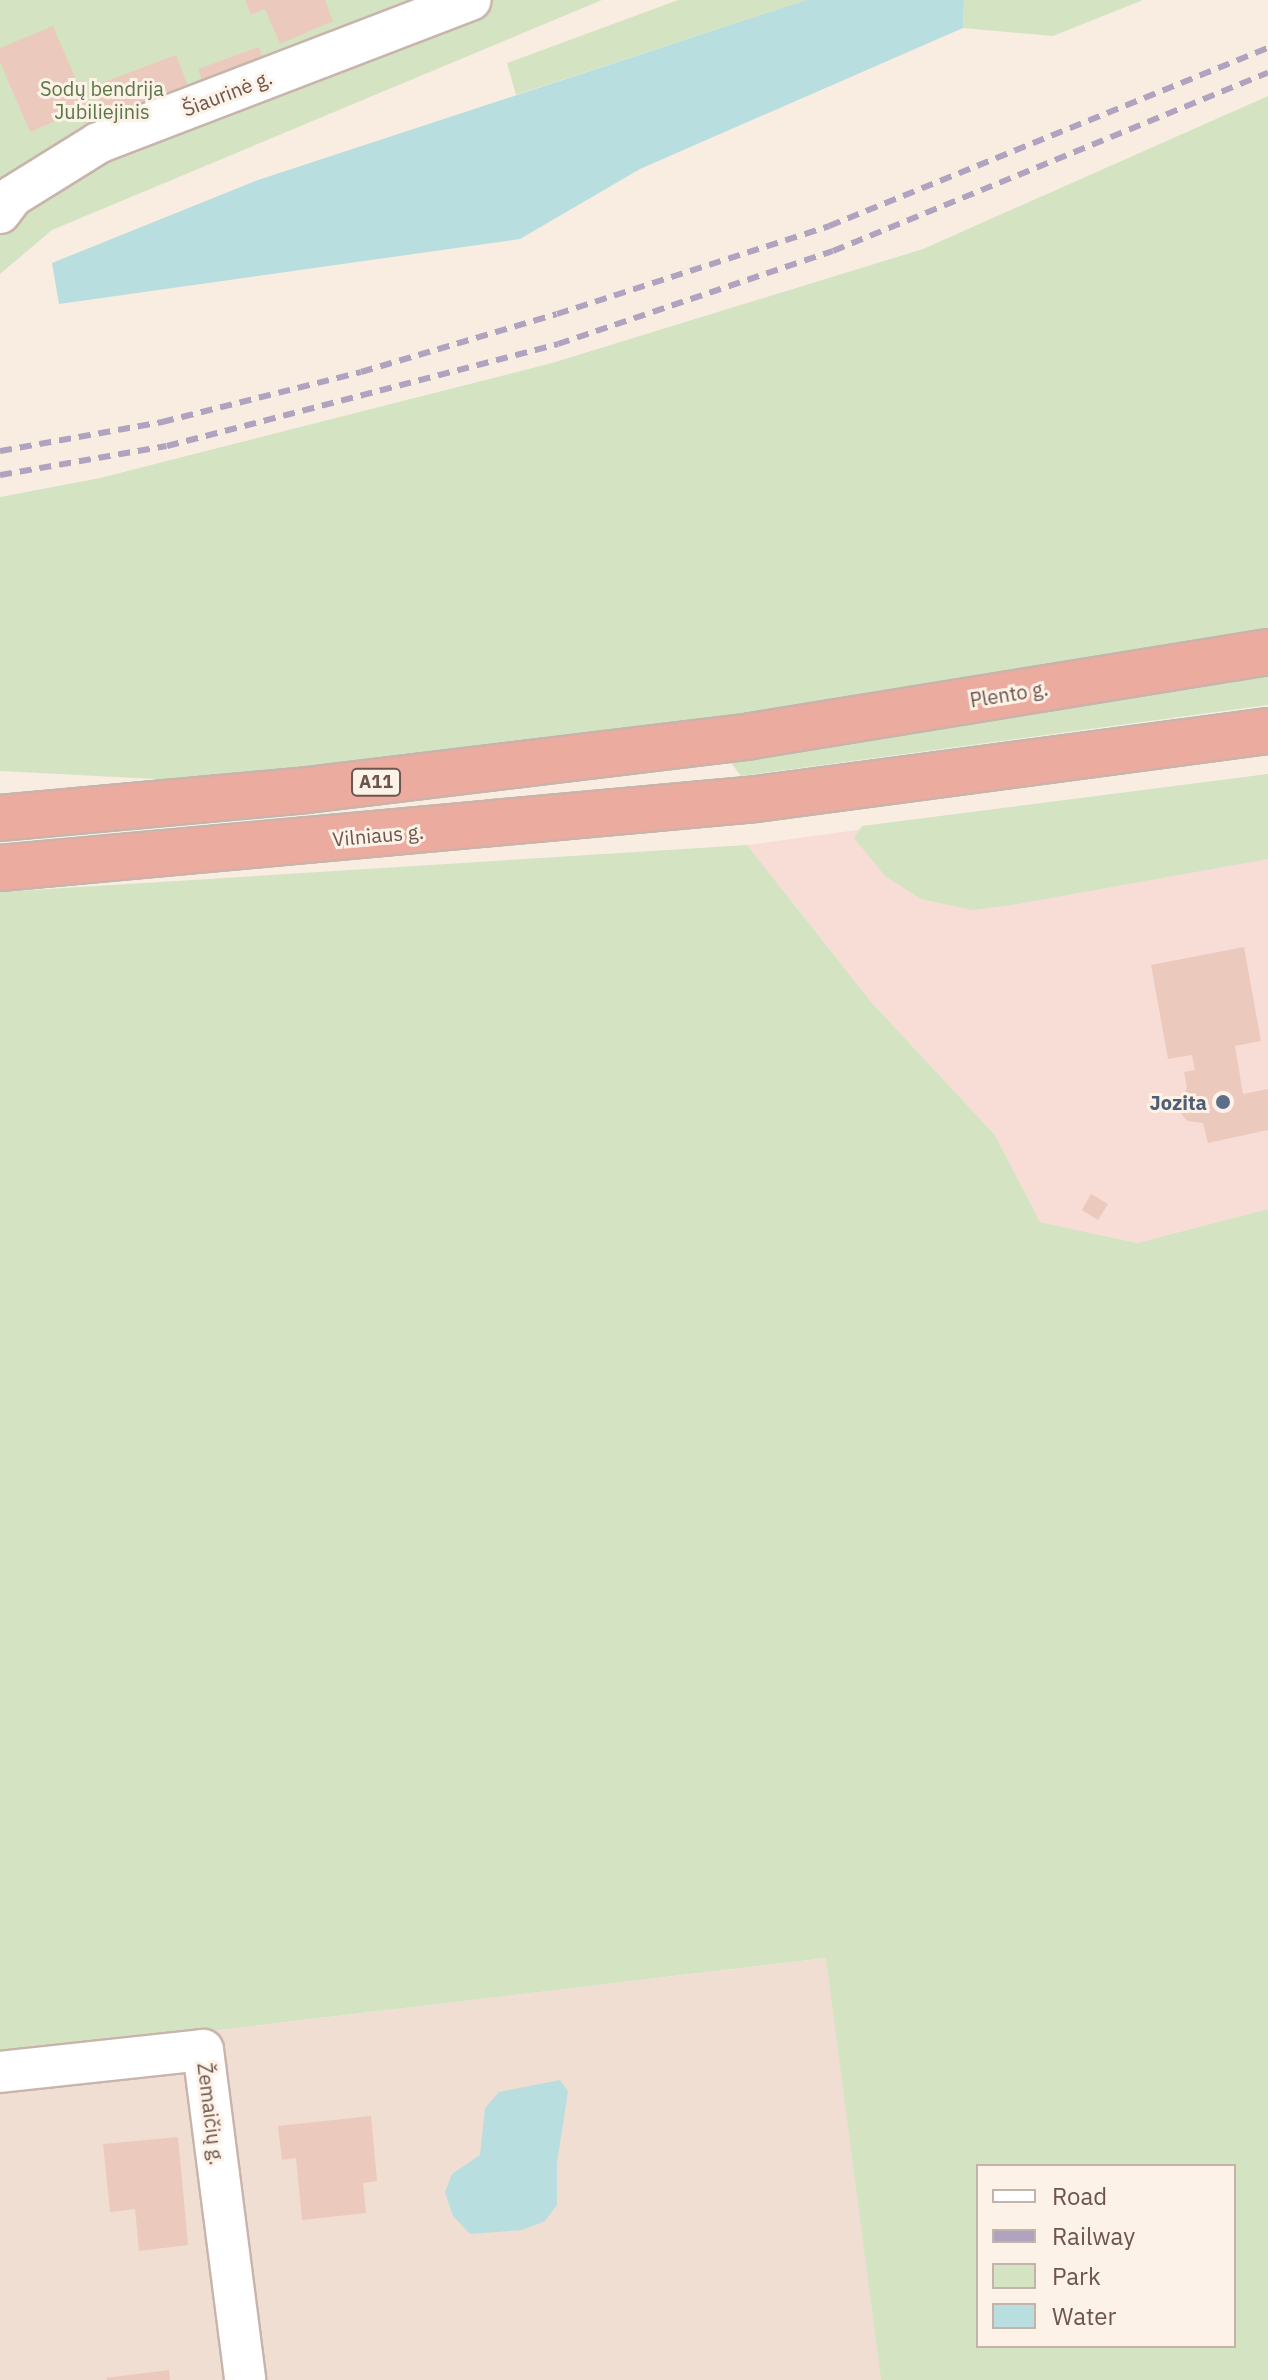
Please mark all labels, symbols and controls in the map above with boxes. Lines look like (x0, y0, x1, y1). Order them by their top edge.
street label: Šiaurinė g. (179, 65, 275, 121)
park label: Sodų bendrija Jubiliejinis (40, 77, 164, 124)
street label: Plento g. (968, 676, 1050, 712)
road number: A11 (350, 768, 402, 796)
street label: Vilniaus g. (331, 819, 425, 851)
place label: Jozita (1150, 1090, 1207, 1114)
marker: Jozita (1214, 1093, 1232, 1111)
street label: Žemaičių g. (193, 2061, 229, 2167)
legend (976, 2164, 1236, 2348)
text: Road (1052, 2180, 1107, 2212)
text: Railway (1052, 2220, 1135, 2252)
text: Park (1052, 2260, 1101, 2292)
text: Water (1052, 2300, 1116, 2332)

